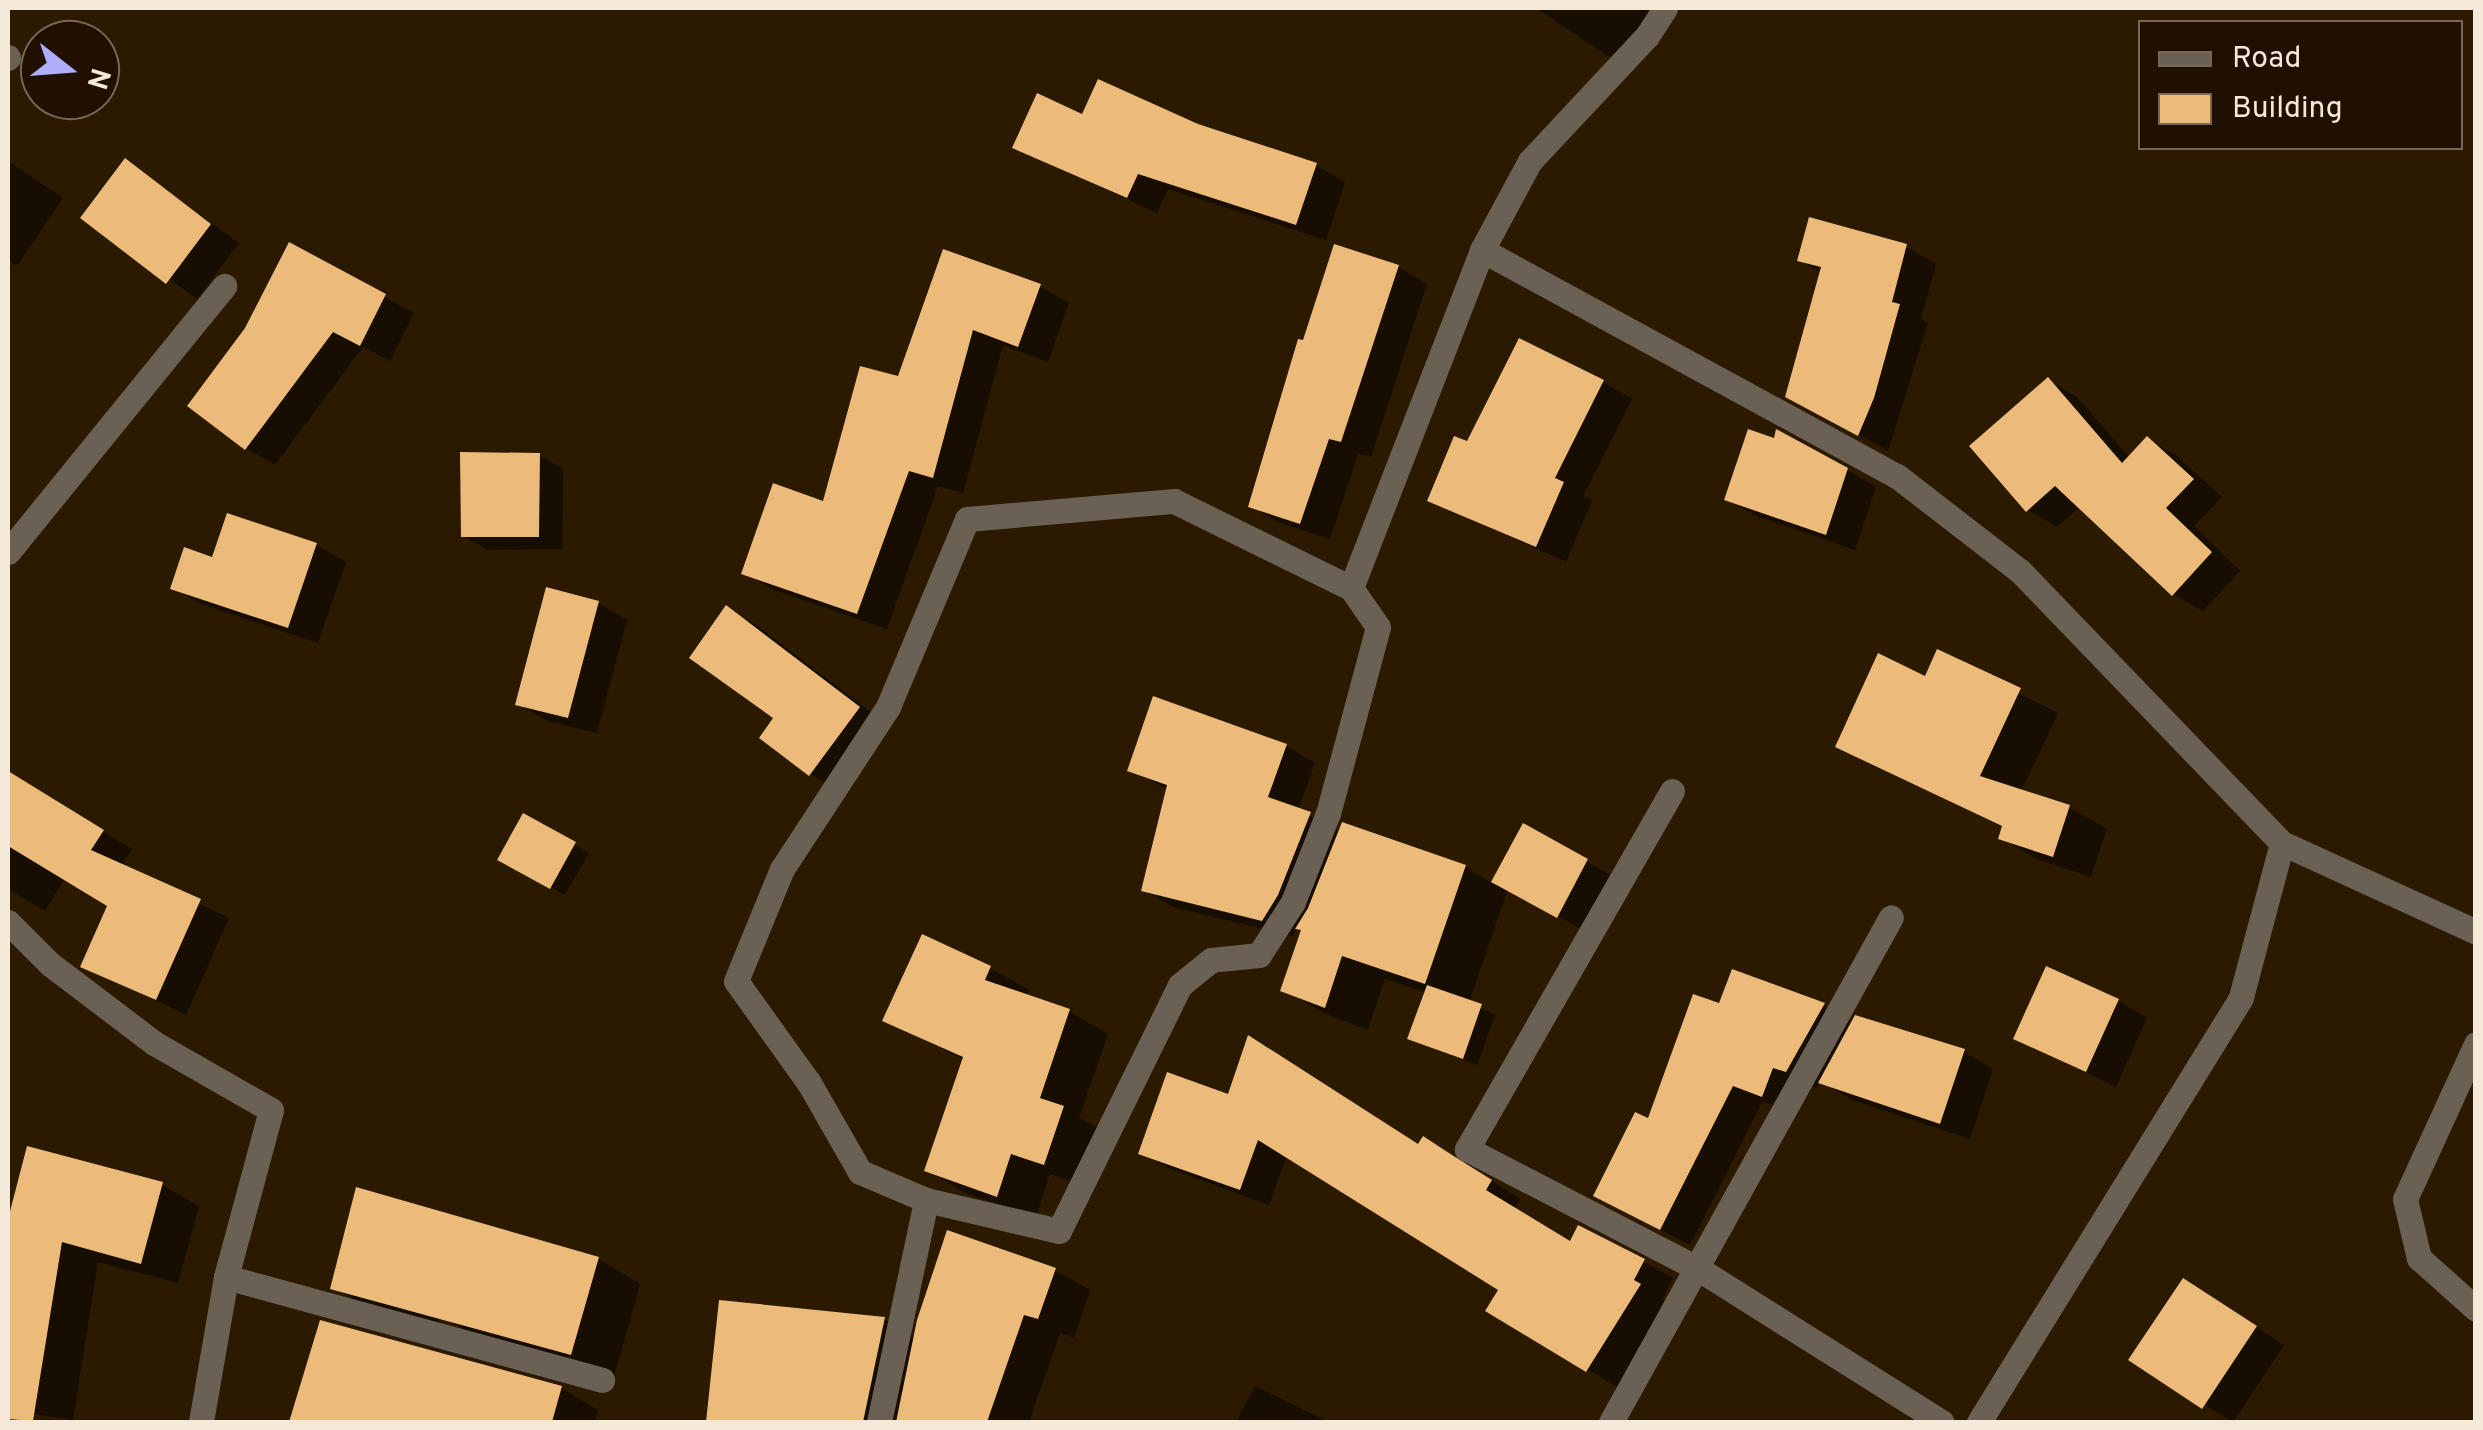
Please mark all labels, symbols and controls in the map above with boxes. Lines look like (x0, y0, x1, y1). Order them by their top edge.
north arrow (20, 20, 120, 120)
legend (2138, 20, 2463, 150)
text: Road (2232, 41, 2301, 78)
text: N (77, 63, 117, 93)
text: Building (2232, 91, 2343, 128)

